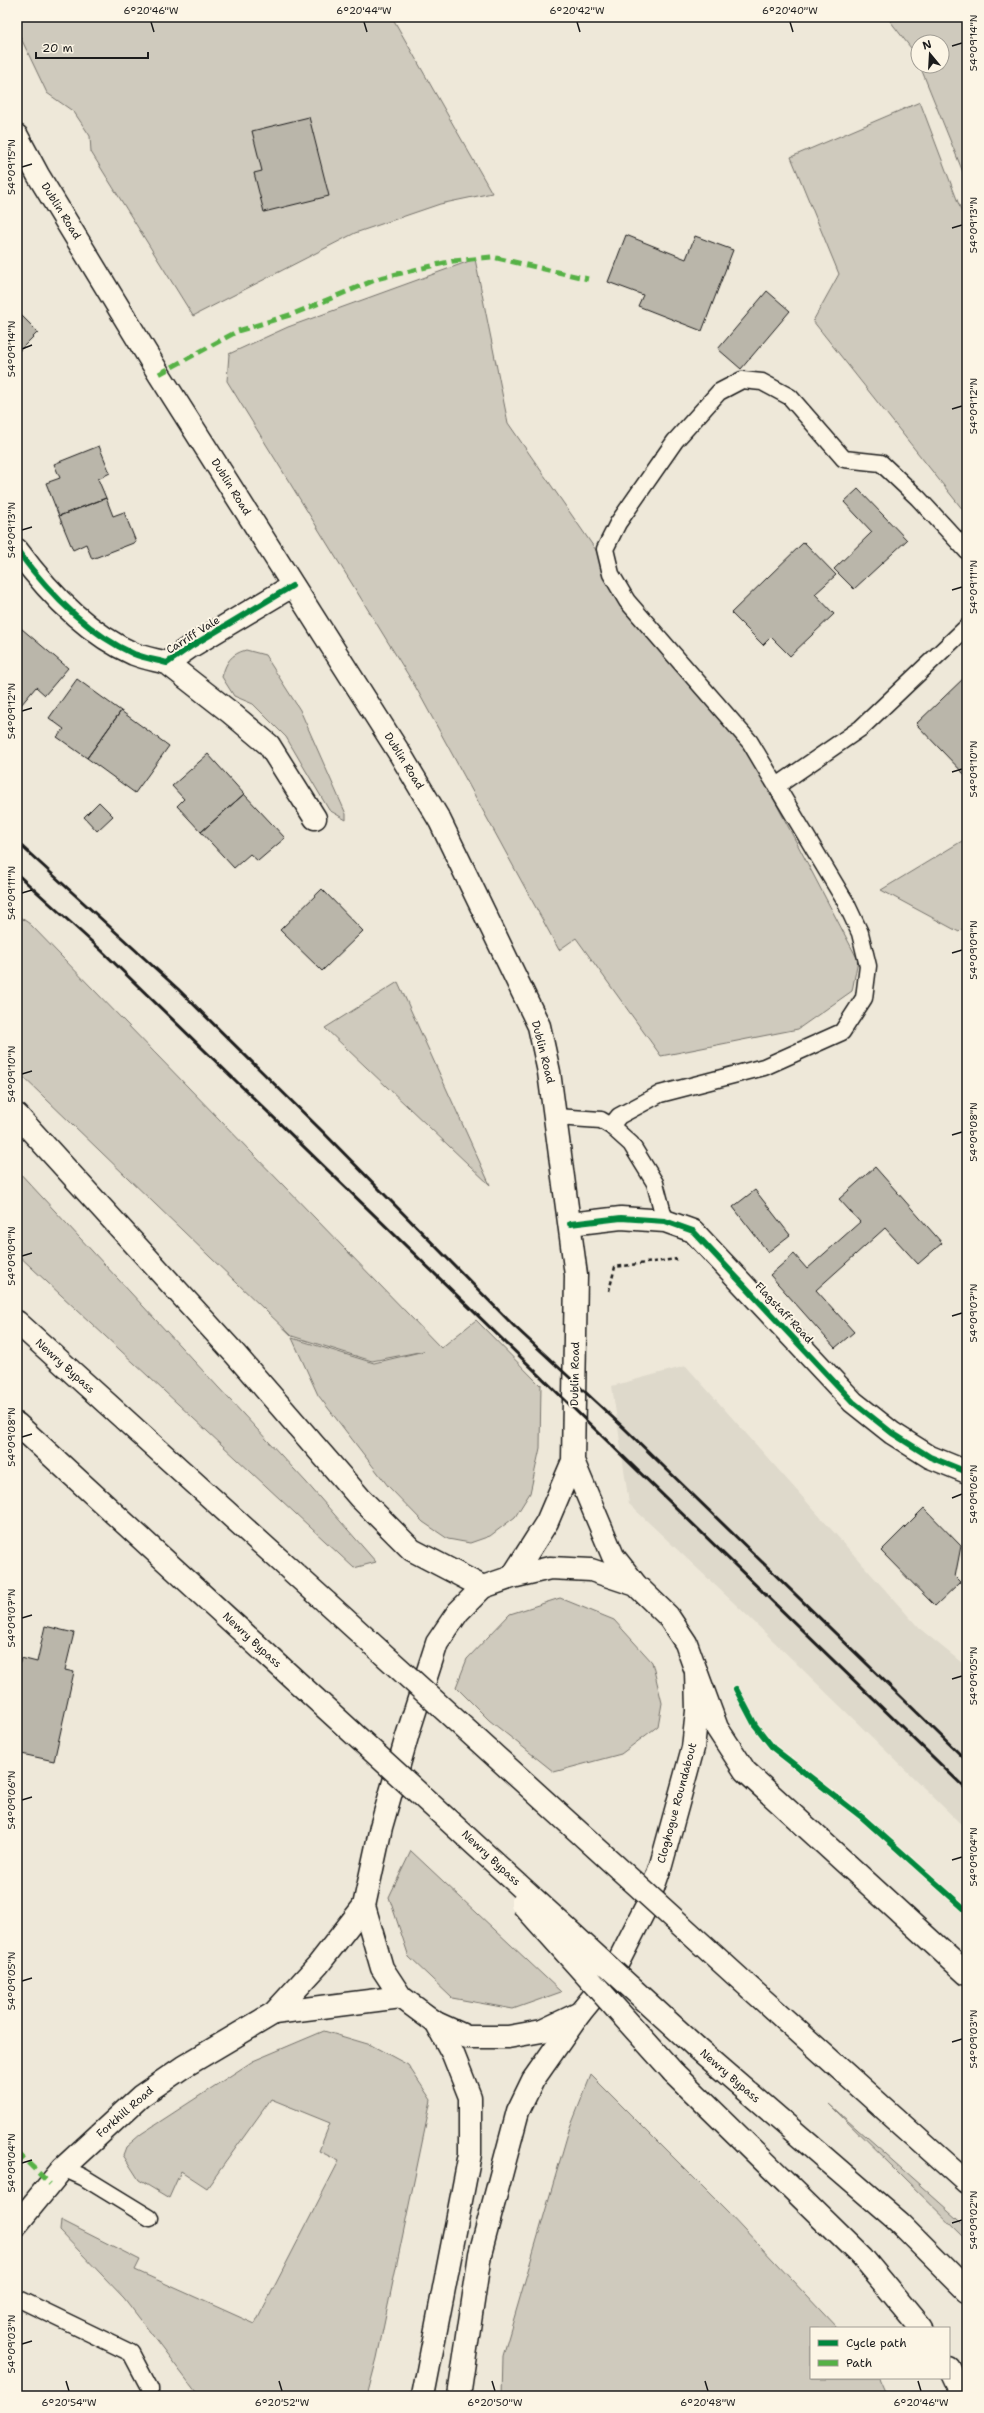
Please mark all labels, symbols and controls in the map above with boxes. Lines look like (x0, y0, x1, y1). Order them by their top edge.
text: 6°20'46"W (123, 4, 179, 17)
text: 6°20'44"W (336, 4, 392, 17)
text: 6°20'42"W (550, 4, 605, 17)
text: 6°20'40"W (762, 4, 818, 17)
text: 54°09'14"N (967, 15, 980, 71)
scale bar (36, 34, 148, 60)
north arrow (910, 34, 950, 74)
text: N (921, 36, 934, 53)
text: 20 m (42, 40, 73, 56)
text: 54°09'15"N (5, 139, 18, 195)
street label: Dublin Road (38, 180, 84, 242)
text: 54°09'13"N (967, 197, 980, 253)
text: 54°09'14"N (5, 321, 18, 377)
text: 54°09'12"N (967, 378, 980, 434)
street label: Dublin Road (208, 456, 254, 518)
text: 54°09'13"N (5, 502, 18, 558)
text: 54°09'11"N (967, 560, 980, 614)
street label: Carriff Vale (163, 613, 223, 657)
text: 54°09'12"N (5, 683, 18, 739)
street label: Dublin Road (381, 730, 427, 792)
text: 54°09'10"N (967, 741, 980, 797)
text: 54°09'11"N (5, 866, 18, 920)
text: 54°09'09"N (967, 920, 980, 980)
street label: Dublin Road (528, 1019, 558, 1085)
text: 54°09'10"N (5, 1046, 18, 1102)
text: 54°09'08"N (967, 1102, 980, 1162)
text: 54°09'09"N (5, 1226, 18, 1286)
street label: Flagstaff Road (752, 1279, 816, 1347)
text: 54°09'07"N (967, 1283, 980, 1343)
street label: Newry Bypass (32, 1335, 98, 1397)
street label: Dublin Road (567, 1342, 583, 1406)
text: 54°09'08"N (5, 1407, 18, 1467)
text: 54°09'06"N (967, 1465, 980, 1523)
text: 54°09'07"N (5, 1588, 18, 1648)
street label: Newry Bypass (219, 1609, 285, 1671)
text: 54°09'05"N (967, 1647, 980, 1705)
street label: Cloghogue Roundabout (654, 1741, 700, 1865)
text: 54°09'06"N (5, 1771, 18, 1829)
street label: Newry Bypass (458, 1827, 524, 1889)
text: 54°09'04"N (967, 1827, 980, 1887)
text: 54°09'05"N (5, 1952, 18, 2010)
text: 54°09'03"N (967, 2010, 980, 2068)
street label: Newry Bypass (697, 2046, 763, 2106)
street label: Forkhill Road (93, 2083, 157, 2141)
text: 54°09'04"N (5, 2133, 18, 2193)
text: 54°09'02"N (967, 2191, 980, 2249)
text: 54°09'03"N (5, 2315, 18, 2373)
legend (810, 2327, 950, 2379)
text: Cycle path (846, 2335, 907, 2351)
text: Path (846, 2355, 872, 2371)
text: 6°20'54"W (41, 2396, 97, 2409)
text: 6°20'52"W (255, 2396, 310, 2409)
text: 6°20'50"W (467, 2396, 523, 2409)
text: 6°20'48"W (680, 2396, 736, 2409)
text: 6°20'46"W (893, 2396, 949, 2409)

